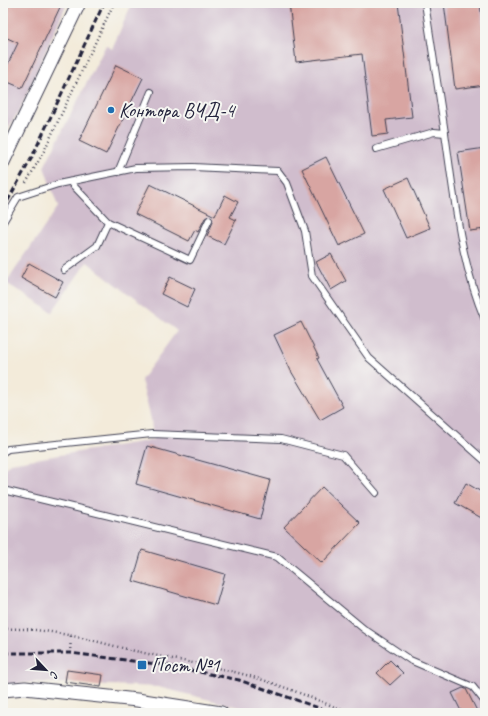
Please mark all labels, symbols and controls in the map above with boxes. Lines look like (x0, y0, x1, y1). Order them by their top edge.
place label: Контора ВЧД-4 (119, 98, 237, 123)
marker: Контора ВЧД-4 (106, 105, 116, 115)
north arrow (26, 650, 66, 690)
place label: Пост №1 (151, 653, 221, 678)
marker: Пост №1 (136, 659, 148, 671)
text: С (47, 669, 62, 681)

